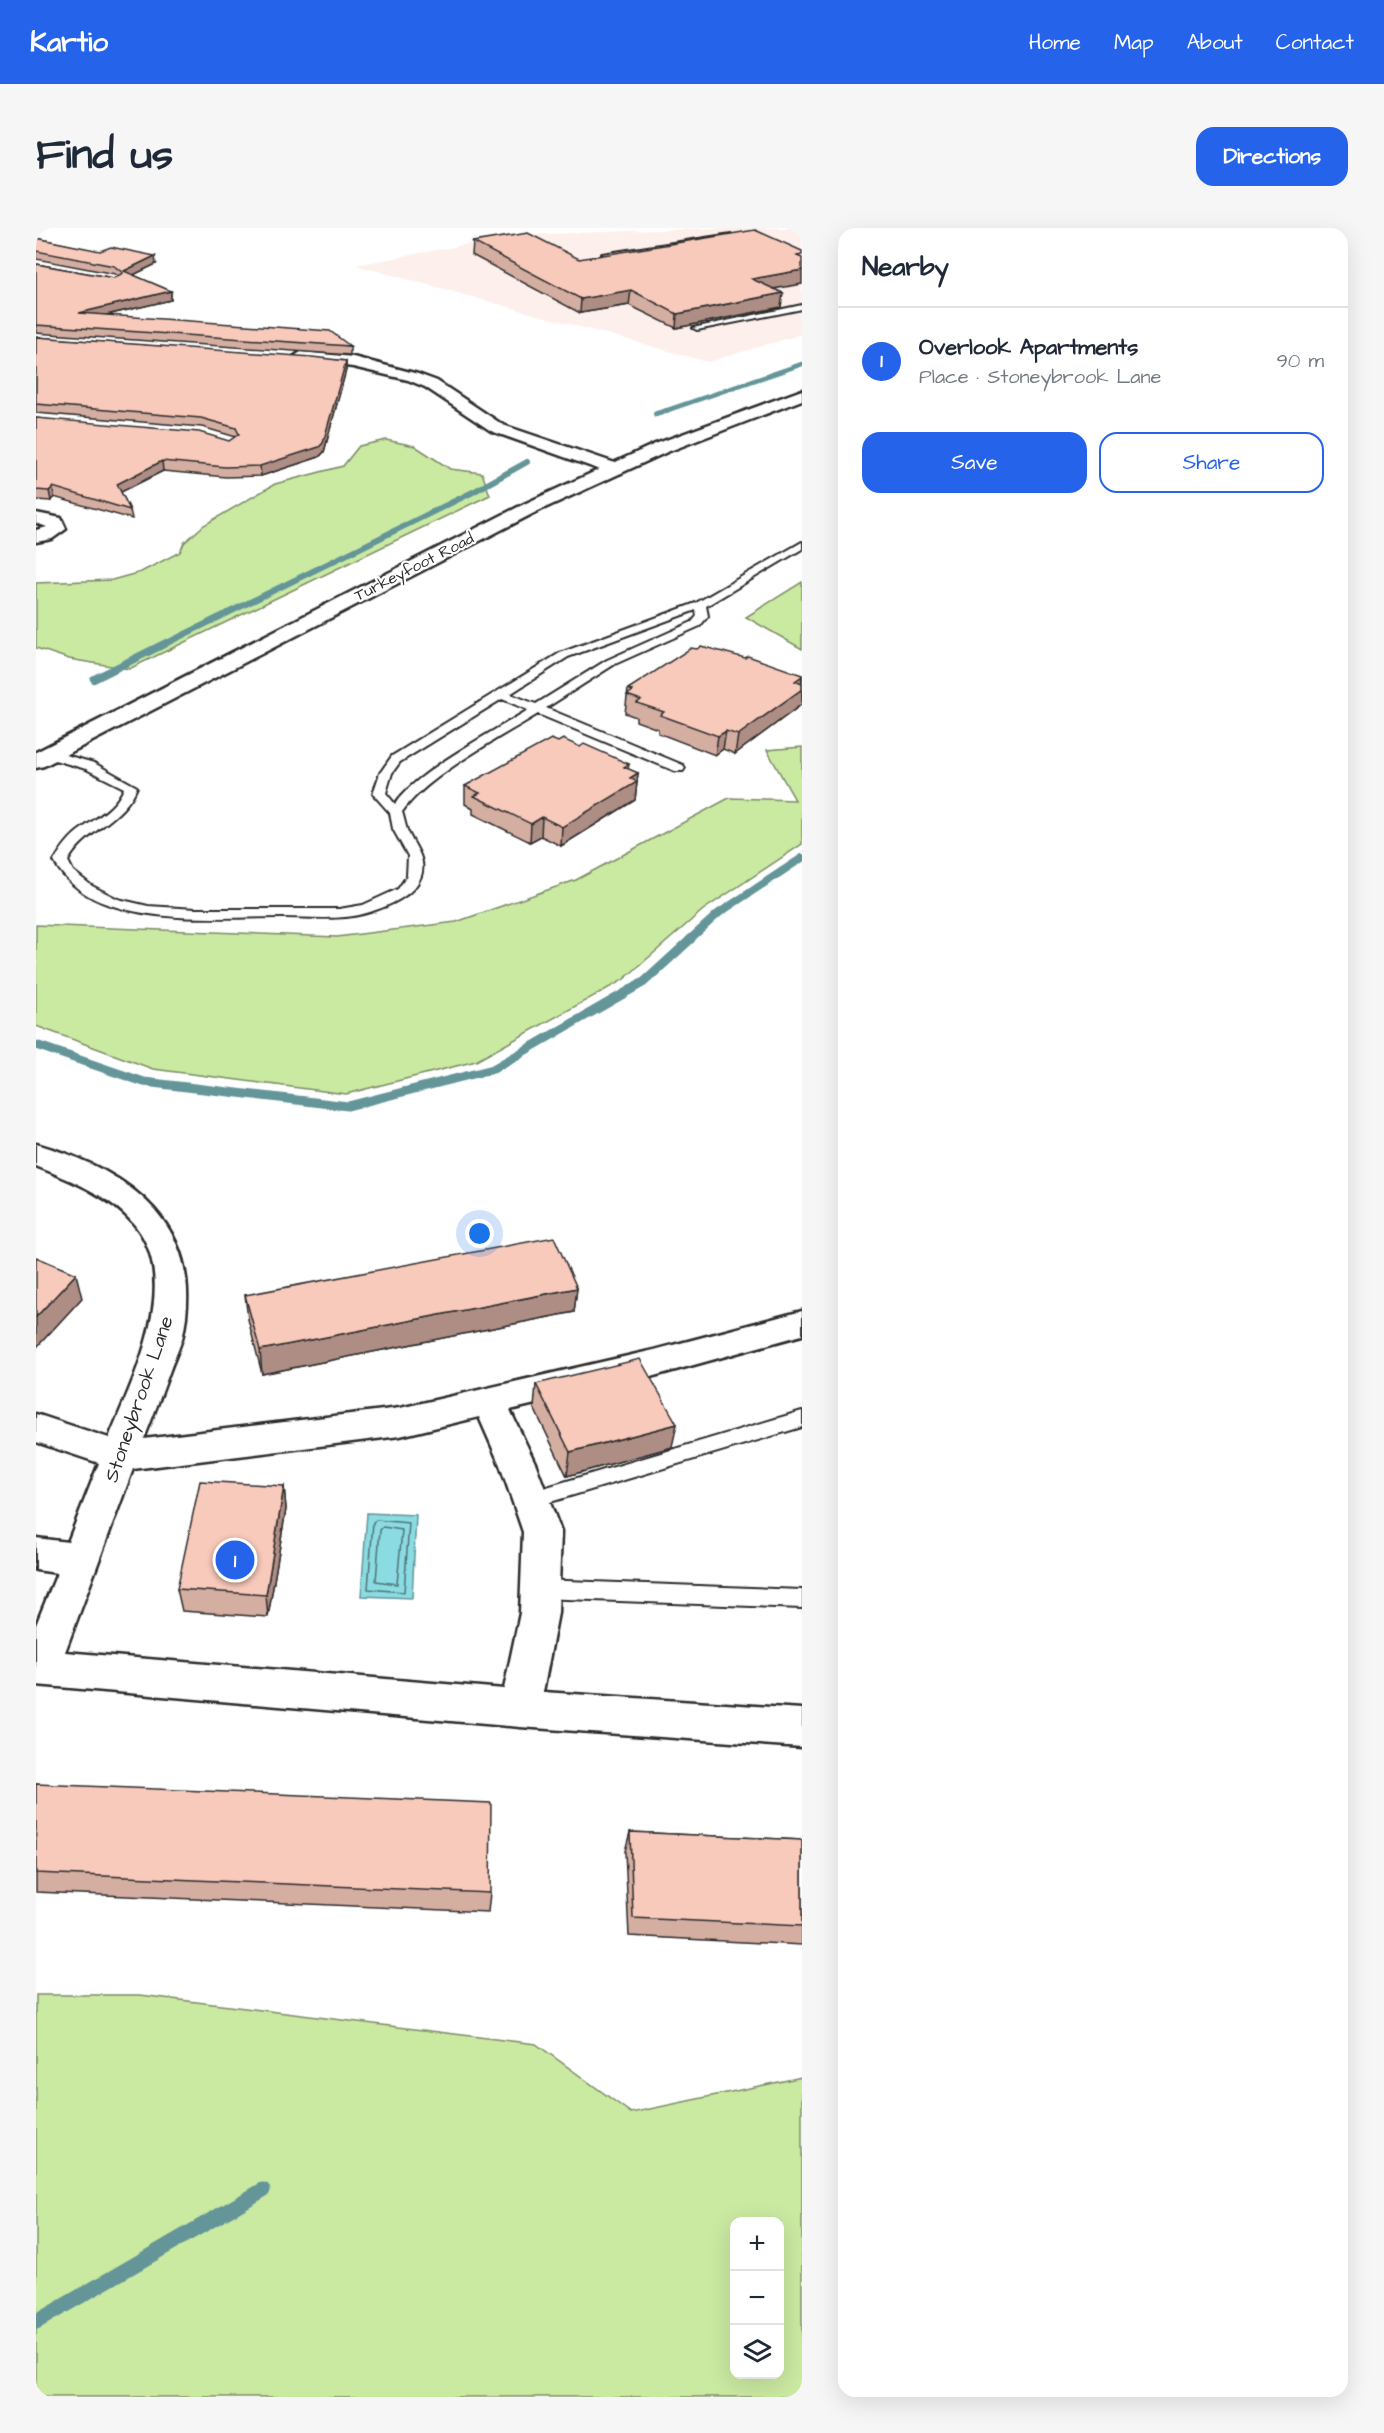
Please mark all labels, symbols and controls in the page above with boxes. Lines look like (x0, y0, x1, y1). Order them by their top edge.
text: Kartio (30, 23, 108, 62)
text: Home (1029, 28, 1081, 57)
text: Map (1114, 28, 1154, 57)
text: About (1187, 28, 1243, 57)
text: Contact (1276, 28, 1354, 57)
text: Find us (36, 127, 173, 185)
button: Directions (1196, 127, 1348, 186)
text: Nearby (862, 249, 949, 285)
text: Overlook Apartments (919, 332, 1138, 363)
text: 1 (880, 347, 883, 375)
text: 90 m (1276, 347, 1324, 375)
text: Place · Stoneybrook Lane (919, 363, 1161, 391)
button: Save (862, 432, 1087, 493)
button: Share (1099, 432, 1324, 493)
street label: Turkeyfoot Road (351, 527, 478, 607)
your location (465, 1219, 494, 1248)
street label: Stoneybrook Lane (97, 1312, 182, 1486)
pin: 1 (216, 1538, 254, 1582)
map controls (730, 2217, 784, 2379)
button: + (730, 2217, 784, 2271)
button: − (730, 2271, 784, 2325)
button: layers (730, 2325, 784, 2379)

